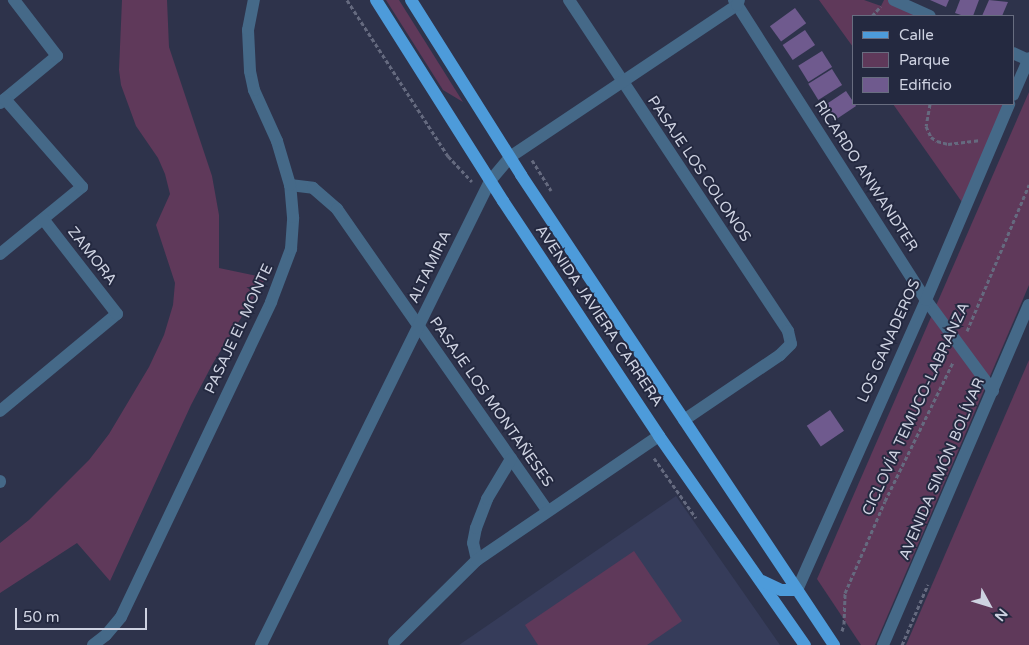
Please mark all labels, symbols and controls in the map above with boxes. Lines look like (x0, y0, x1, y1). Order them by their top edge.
legend (852, 15, 1014, 105)
text: Calle (899, 26, 934, 44)
text: Parque (899, 51, 950, 69)
text: Edificio (899, 76, 952, 94)
street label: PASAJE LOS COLONOS (643, 93, 755, 245)
street label: RICARDO ANWANDTER (810, 97, 922, 255)
street label: AVENIDA JAVIERA CARRERA (531, 222, 667, 410)
street label: ZAMORA (64, 223, 120, 289)
street label: ALTAMIRA (405, 228, 455, 306)
street label: PASAJE EL MONTE (201, 261, 277, 397)
street label: LOS GANADEROS (854, 277, 924, 405)
street label: CICLOVÍA TEMUCO-LABRANZA (859, 300, 973, 518)
street label: PASAJE LOS MONTAÑESES (425, 314, 557, 490)
street label: AVENIDA SIMÓN BOLÍVAR (895, 375, 989, 563)
north arrow (964, 580, 1014, 630)
scale bar (18, 598, 150, 630)
text: N (991, 605, 1011, 624)
text: 50 m (23, 608, 60, 626)

